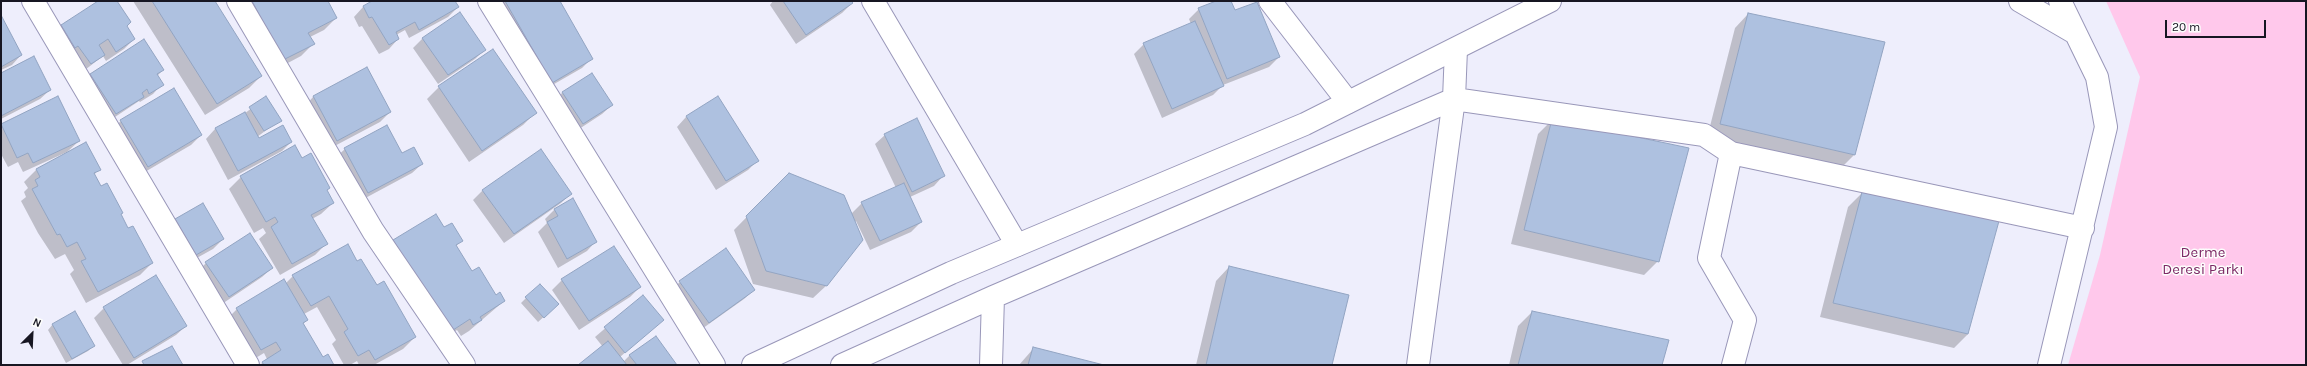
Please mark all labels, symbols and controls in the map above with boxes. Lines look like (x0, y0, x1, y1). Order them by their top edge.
scale bar (2167, 12, 2268, 38)
text: 20 m (2172, 20, 2200, 34)
park label: Derme Deresi Parkı (2162, 244, 2244, 279)
north arrow (12, 314, 52, 354)
text: N (31, 315, 43, 330)

